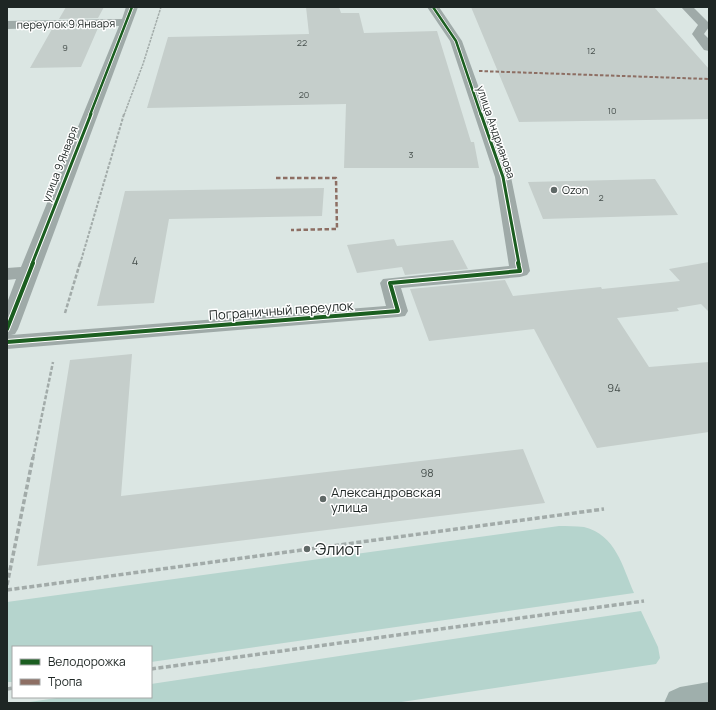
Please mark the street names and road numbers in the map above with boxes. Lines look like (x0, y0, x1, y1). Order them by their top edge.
street label: переулок 9 Января (17, 15, 115, 32)
street label: улица Андрианова (474, 83, 519, 180)
street label: улица 9 Января (38, 124, 81, 204)
street label: Пограничный переулок (208, 296, 354, 324)

